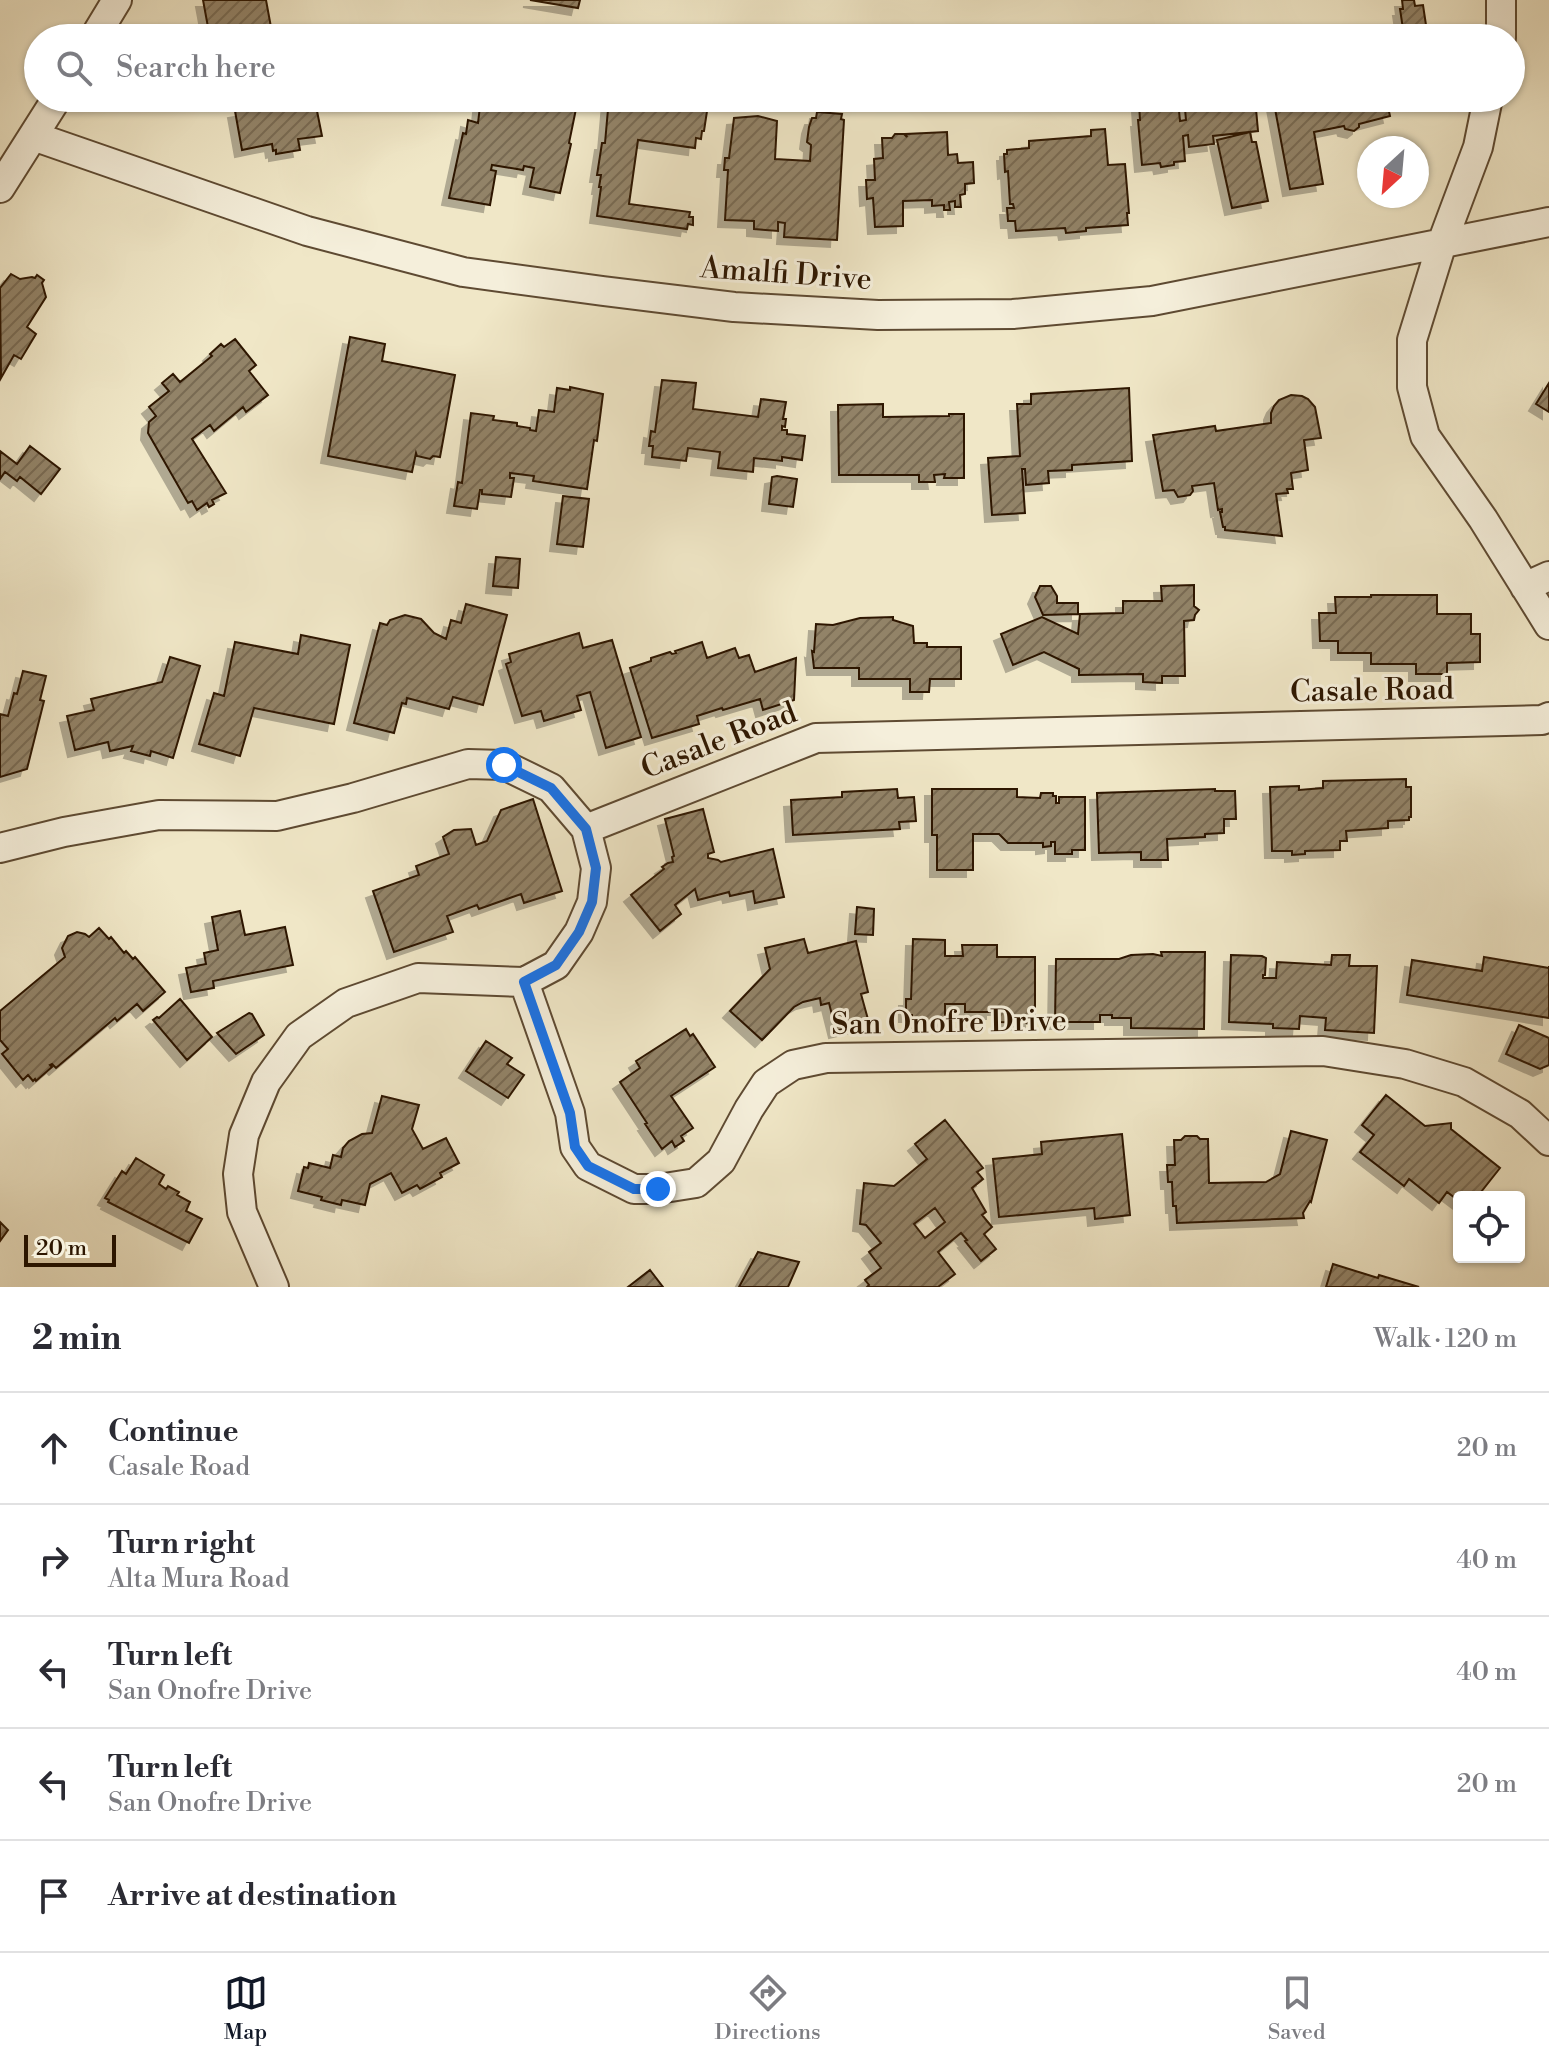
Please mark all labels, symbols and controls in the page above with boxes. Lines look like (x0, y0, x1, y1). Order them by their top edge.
search box (24, 24, 1525, 112)
icon: search (52, 46, 96, 90)
text: Search here (116, 49, 276, 87)
north arrow (1357, 136, 1429, 208)
street label: Amalfi Drive (698, 249, 873, 299)
street label: Casale Road (1290, 671, 1454, 711)
street label: Casale Road (636, 694, 802, 788)
route start (486, 747, 522, 783)
street label: San Onofre Drive (831, 1002, 1067, 1044)
route end (640, 1171, 676, 1207)
map controls (1453, 1191, 1525, 1263)
button: locate (1453, 1191, 1525, 1263)
scale bar (24, 1231, 116, 1267)
text: 20 m (36, 1235, 87, 1262)
text: 2 min (32, 1318, 121, 1360)
text: Walk · 120 m (1374, 1323, 1517, 1355)
text: Continue (108, 1413, 239, 1451)
icon: ahead (32, 1426, 76, 1470)
text: 20 m (1457, 1432, 1517, 1464)
text: Casale Road (108, 1451, 250, 1483)
text: Turn right (108, 1525, 255, 1563)
icon: right (32, 1538, 76, 1582)
text: 40 m (1456, 1544, 1517, 1576)
text: Alta Mura Road (108, 1563, 289, 1595)
text: Turn left (108, 1637, 232, 1675)
icon: left (32, 1650, 76, 1694)
text: 40 m (1456, 1656, 1517, 1688)
text: San Onofre Drive (108, 1675, 312, 1707)
text: Turn left (108, 1749, 232, 1787)
icon: left (32, 1762, 76, 1806)
text: 20 m (1457, 1768, 1517, 1800)
text: San Onofre Drive (108, 1787, 312, 1819)
icon: arrive (32, 1874, 76, 1918)
text: Arrive at destination (108, 1877, 397, 1915)
tab: Map (224, 1971, 268, 2046)
tab: Directions (715, 1971, 821, 2046)
tab: Saved (1268, 1971, 1325, 2046)

